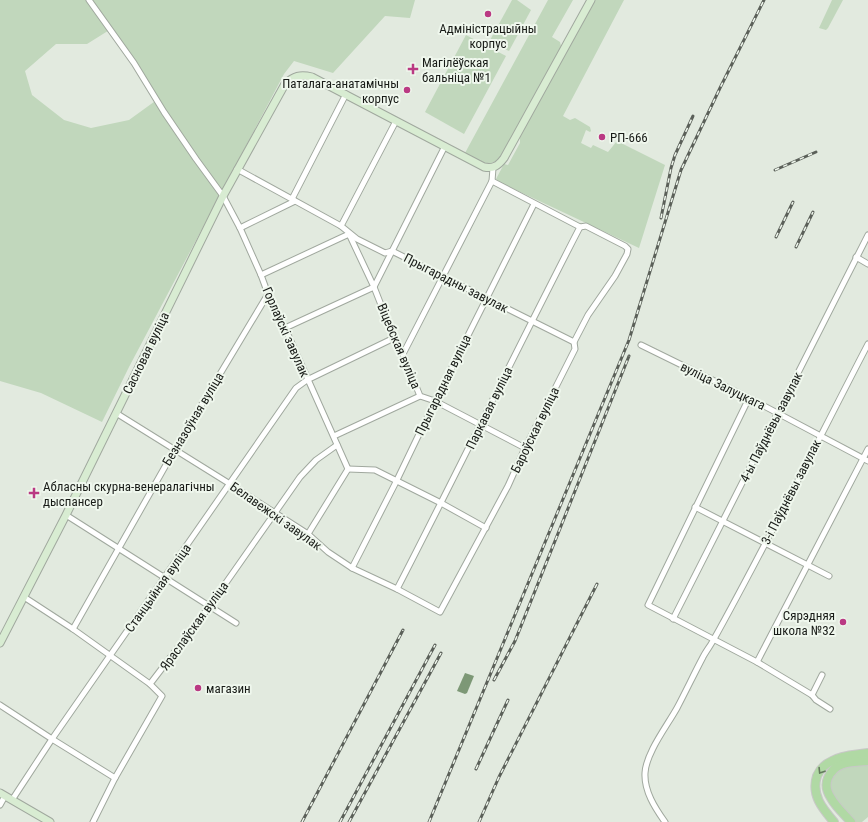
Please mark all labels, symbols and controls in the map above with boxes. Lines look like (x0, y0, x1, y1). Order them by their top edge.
marker: Адміністрацыйны корпус (483, 9, 493, 19)
place label: Адміністрацыйны корпус (439, 21, 537, 51)
place label: Магілёўская бальніца №1 (422, 55, 491, 85)
marker: Магілёўская бальніца №1 (407, 63, 419, 75)
place label: Паталага-анатамічны корпус (282, 76, 399, 106)
marker: Паталага-анатамічны корпус (402, 85, 412, 95)
place label: РП-666 (610, 130, 648, 145)
marker: РП-666 (597, 132, 607, 142)
street label: Прыгарадны завулак (401, 250, 511, 316)
street label: Горлаўскі завулак (259, 285, 313, 380)
street label: Віцебская вуліца (374, 301, 424, 391)
street label: Сасновая вуліца (120, 310, 172, 396)
street label: Прыгарадная вуліца (412, 332, 474, 438)
street label: вуліца Залуцкага (678, 359, 768, 413)
street label: Паркавая вуліца (463, 364, 515, 452)
street label: 4-ы Паўднёвы завулак (737, 369, 806, 485)
street label: Безназоўная вуліца (159, 370, 227, 468)
street label: Бароўская вуліца (508, 385, 562, 475)
street label: 3-і Паўднёвы завулак (758, 436, 824, 547)
place label: Абласны скурна-венералагічны дыспансер (43, 479, 215, 509)
street label: Белавежскі завулак (227, 479, 325, 554)
marker: Абласны скурна-венералагічны дыспансер (28, 487, 40, 499)
street label: Станцыйная вуліца (122, 541, 194, 635)
street label: Яраслаўская вуліца (157, 579, 231, 673)
place label: Сярэдняя школа №32 (773, 608, 835, 638)
marker: Сярэдняя школа №32 (838, 617, 848, 627)
place label: магазин (206, 681, 251, 696)
marker: магазин (193, 683, 203, 693)
one-way arrow (818, 767, 825, 774)

